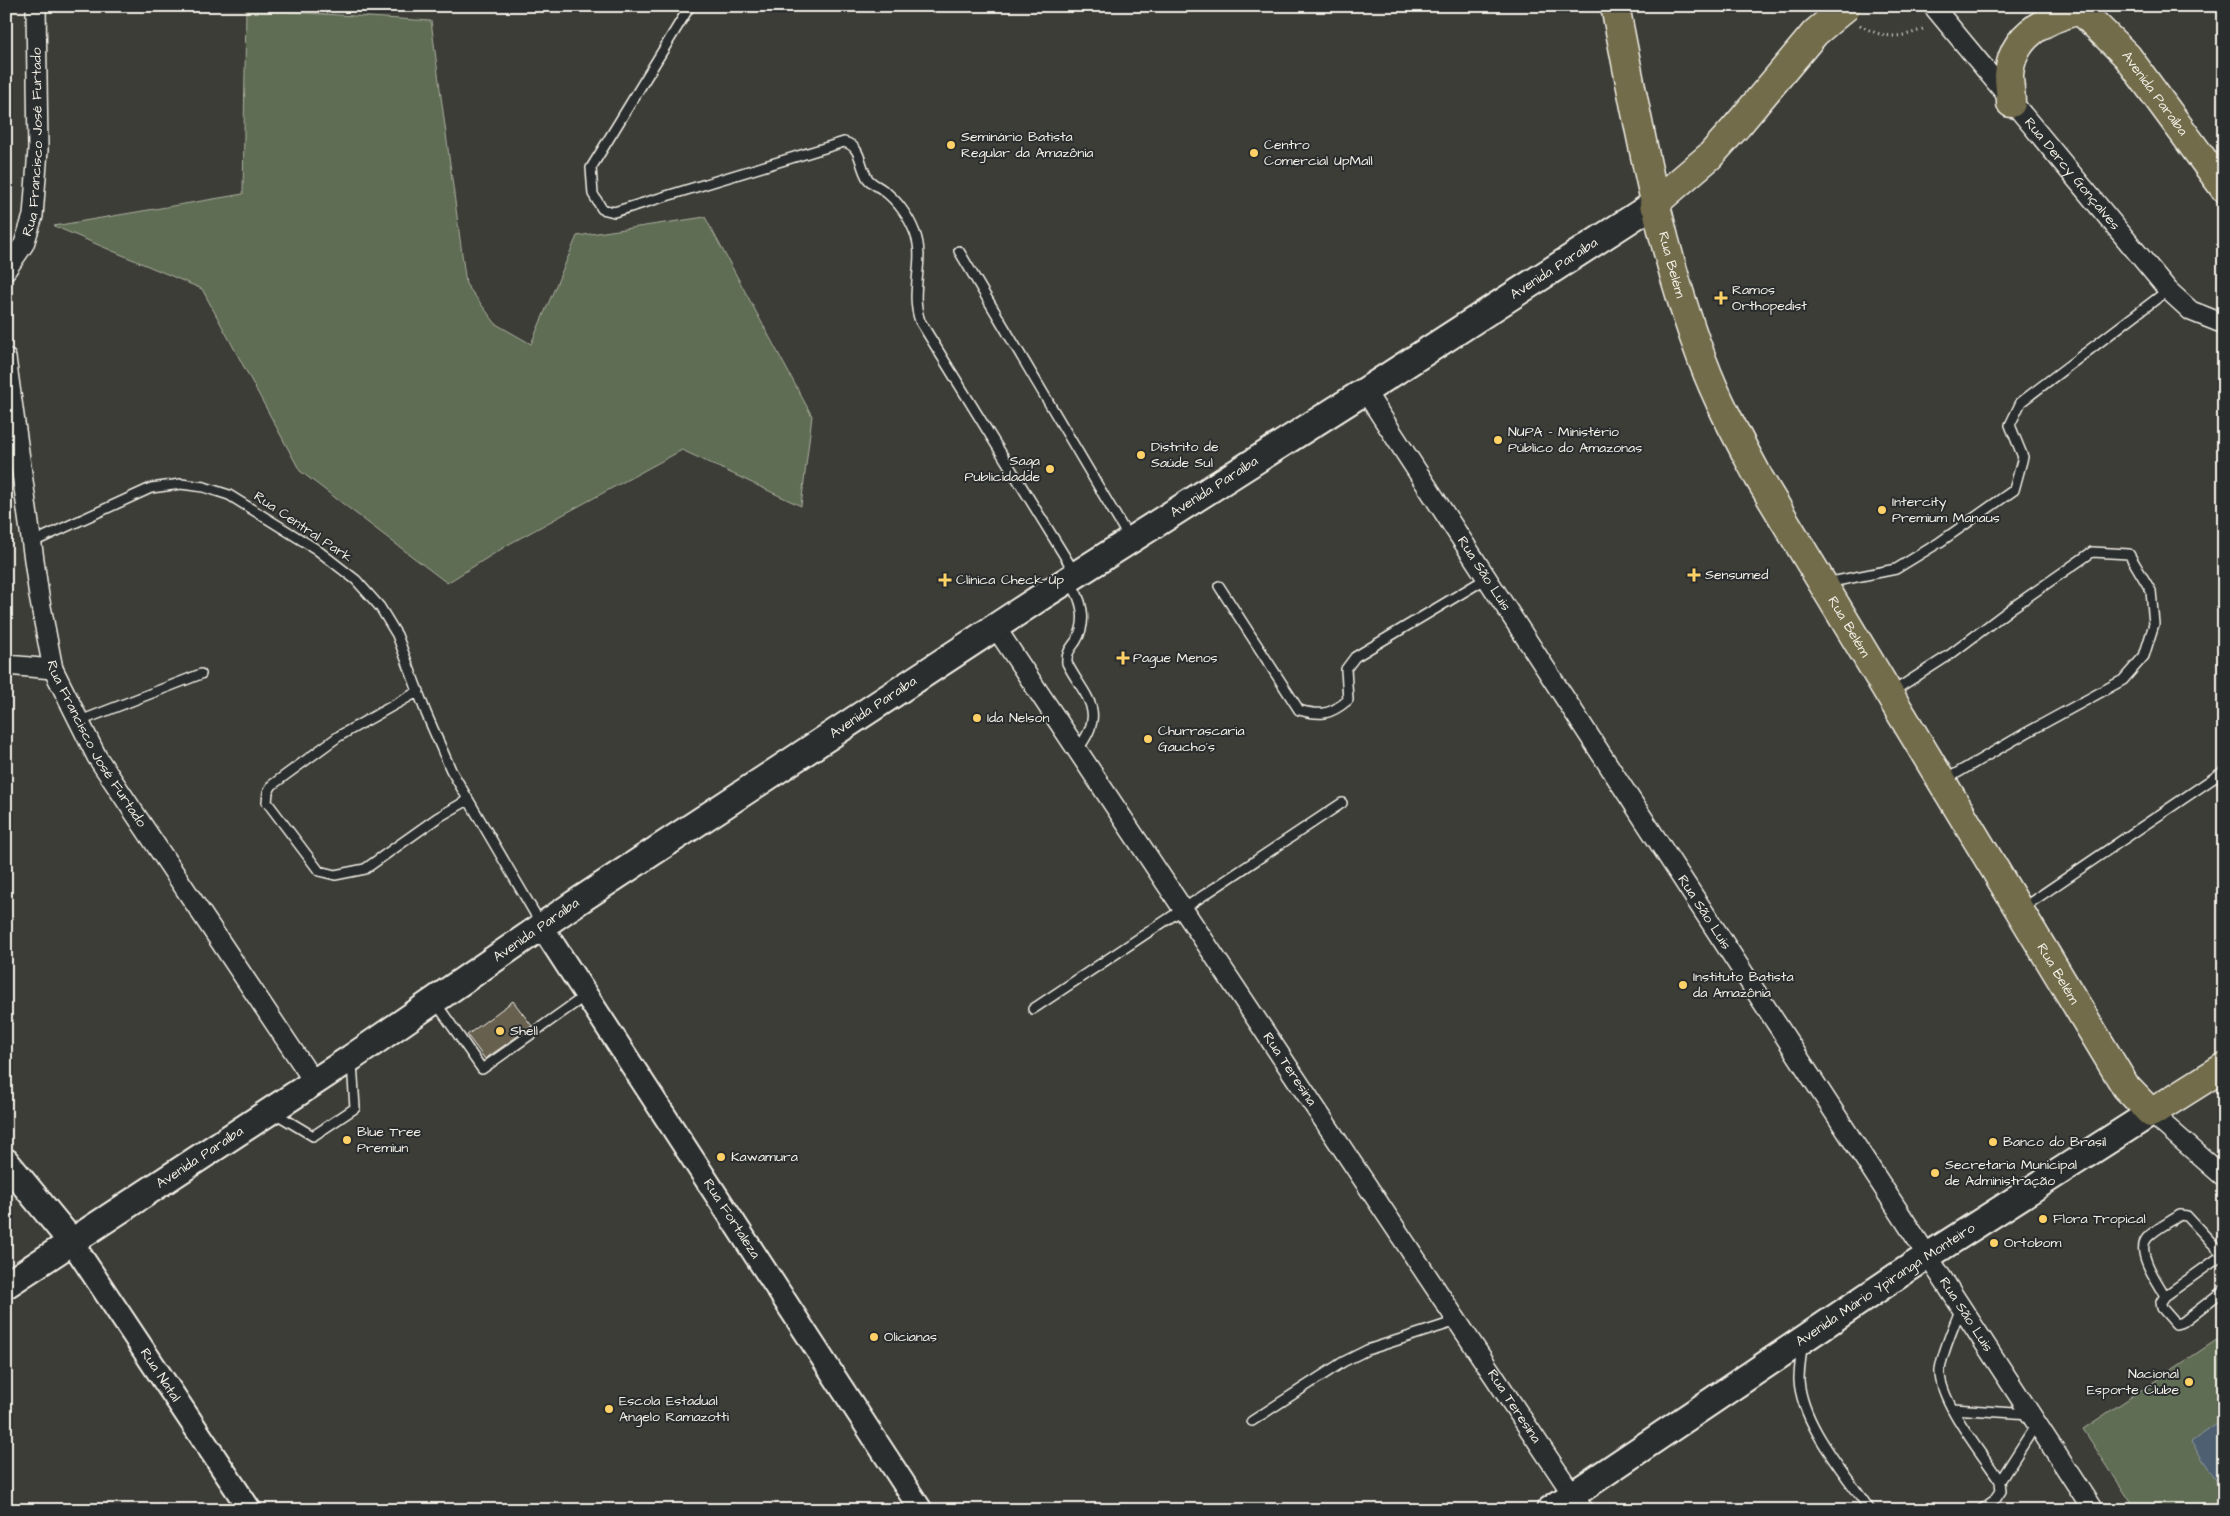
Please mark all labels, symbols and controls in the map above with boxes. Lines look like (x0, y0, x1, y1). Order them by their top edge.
street label: Rua Francisco José Furtado (17, 47, 48, 239)
street label: Avenida Paraíba (2117, 47, 2193, 140)
street label: Rua Dercy Gonçalves (2019, 113, 2125, 235)
place label: Seminário Batista Regular da Amazônia (961, 127, 1093, 163)
place label: Centro Comercial UpMall (1264, 135, 1373, 171)
marker: Seminário Batista Regular da Amazônia (945, 139, 957, 151)
marker: Centro Comercial UpMall (1248, 147, 1260, 159)
street label: Rua Belém (1653, 230, 1690, 301)
street label: Avenida Paraíba (1506, 233, 1602, 304)
place label: Ramos Orthopedist (1732, 280, 1807, 316)
marker: Ramos Orthopedist (1714, 291, 1728, 305)
place label: NUPA - Ministério Público do Amazonas (1508, 422, 1642, 458)
marker: NUPA - Ministério Público do Amazonas (1492, 434, 1504, 446)
place label: Distrito de Saúde Sul (1151, 437, 1219, 473)
marker: Distrito de Saúde Sul (1135, 449, 1147, 461)
place label: Saga Publicidadde (965, 451, 1040, 487)
street label: Avenida Paraíba (1166, 451, 1262, 522)
marker: Saga Publicidadde (1044, 463, 1056, 475)
street label: Rua Central Park (250, 487, 357, 568)
place label: Intercity Premium Manaus (1892, 492, 2000, 528)
marker: Intercity Premium Manaus (1876, 504, 1888, 516)
street label: Rua São Luis (1452, 532, 1516, 615)
place label: Sensumed (1705, 565, 1768, 585)
marker: Sensumed (1687, 568, 1701, 582)
place label: Clínica Check Up (956, 570, 1064, 590)
marker: Clínica Check Up (938, 573, 952, 587)
street label: Rua Belém (1823, 593, 1875, 661)
place label: Pague Menos (1133, 648, 1218, 668)
marker: Pague Menos (1117, 652, 1129, 664)
street label: Rua Francisco José Furtado (42, 659, 151, 832)
street label: Avenida Paraíba (826, 671, 921, 743)
place label: Ida Nelson (987, 708, 1049, 728)
marker: Ida Nelson (971, 712, 983, 724)
place label: Churrascaria Gaucho´s (1158, 721, 1245, 757)
marker: Churrascaria Gaucho´s (1142, 733, 1154, 745)
street label: Rua São Luis (1673, 871, 1736, 954)
street label: Avenida Paraíba (489, 893, 583, 967)
street label: Rua Belém (2032, 940, 2084, 1008)
place label: Instituto Batista da Amazônia (1693, 967, 1794, 1003)
marker: Instituto Batista da Amazônia (1677, 979, 1689, 991)
place label: Shell (510, 1021, 538, 1041)
marker: Shell (494, 1025, 506, 1037)
street label: Rua Teresina (1258, 1028, 1321, 1110)
street label: Avenida Paraíba (152, 1121, 247, 1194)
place label: Blue Tree Premiun (357, 1122, 421, 1158)
place label: Banco do Brasil (2003, 1132, 2106, 1152)
marker: Blue Tree Premiun (341, 1134, 353, 1146)
marker: Banco do Brasil (1987, 1136, 1999, 1148)
place label: Kawamura (731, 1147, 798, 1167)
marker: Kawamura (715, 1151, 727, 1163)
place label: Secretaria Municipal de Administração (1945, 1155, 2077, 1191)
marker: Secretaria Municipal de Administração (1929, 1167, 1941, 1179)
street label: Rua Fortaleza (698, 1175, 765, 1263)
place label: Flora Tropical (2053, 1209, 2146, 1229)
marker: Flora Tropical (2037, 1213, 2049, 1225)
street label: Avenida Mário Ypiranga Monteiro (1792, 1218, 1979, 1352)
place label: Ortobom (2004, 1233, 2061, 1253)
marker: Ortobom (1988, 1237, 2000, 1249)
street label: Rua São Luis (1934, 1273, 1998, 1356)
place label: Olicianas (884, 1327, 937, 1347)
marker: Olicianas (868, 1331, 880, 1343)
street label: Rua Natal (135, 1344, 185, 1406)
place label: Nacional Esporte Clube (2087, 1364, 2179, 1400)
street label: Rua Teresina (1482, 1366, 1546, 1447)
marker: Nacional Esporte Clube (2183, 1376, 2195, 1388)
place label: Escola Estadual Angelo Ramazotti (619, 1391, 729, 1427)
marker: Escola Estadual Angelo Ramazotti (603, 1403, 615, 1415)

